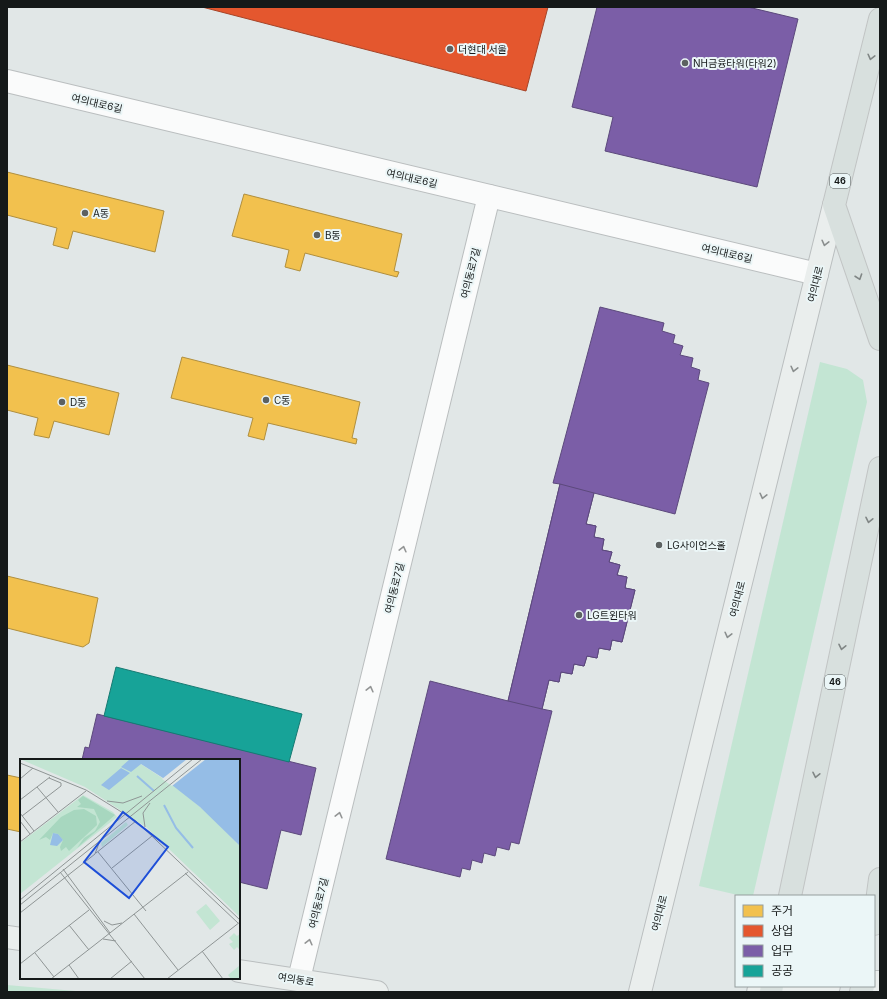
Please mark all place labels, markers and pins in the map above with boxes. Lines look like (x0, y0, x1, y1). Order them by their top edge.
place label: 더현대 서울 (458, 43, 507, 55)
marker: 더현대 서울 (445, 44, 455, 54)
place label: NH금융타워(타워2) (693, 57, 777, 69)
marker: NH금융타워(타워2) (680, 58, 690, 68)
place label: A동 (93, 207, 109, 219)
marker: A동 (80, 208, 90, 218)
place label: B동 (325, 229, 341, 241)
marker: B동 (312, 230, 322, 240)
place label: C동 (274, 394, 291, 406)
marker: C동 (261, 395, 271, 405)
place label: D동 (70, 396, 86, 408)
marker: D동 (57, 397, 67, 407)
place label: LG사이언스홀 (667, 539, 726, 551)
marker: LG사이언스홀 (654, 540, 664, 550)
place label: LG트윈타워 (587, 609, 637, 621)
marker: LG트윈타워 (574, 610, 584, 620)

